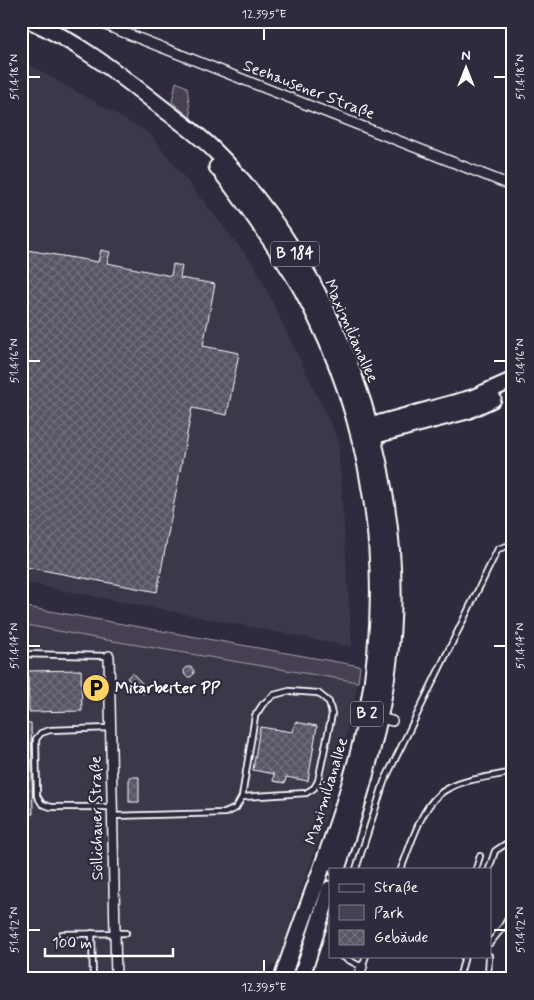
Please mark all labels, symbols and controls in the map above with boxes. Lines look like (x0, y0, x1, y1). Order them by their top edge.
text: 12.395°E (242, 7, 286, 23)
north arrow (442, 42, 492, 92)
text: N (461, 47, 471, 65)
text: 51.418°N (7, 54, 23, 100)
text: 51.418°N (513, 54, 529, 100)
street label: Seehausener Straße (240, 55, 378, 125)
road number: B 184 (271, 242, 319, 266)
street label: Maximilianallee (319, 276, 383, 386)
text: 51.416°N (7, 338, 23, 384)
text: 51.416°N (513, 338, 529, 384)
text: 51.414°N (7, 623, 23, 669)
text: 51.414°N (513, 623, 529, 669)
parking icon: Mitarbeiter PP (81, 673, 111, 703)
place label: Mitarbeiter PP (115, 678, 221, 699)
road number: B 2 (351, 702, 383, 726)
street label: Maximilianallee (301, 735, 353, 847)
street label: Söllichauer Straße (85, 755, 109, 880)
legend (329, 868, 492, 958)
text: Straße (374, 878, 418, 898)
text: Park (374, 904, 404, 924)
text: 51.412°N (7, 907, 23, 953)
text: 51.412°N (513, 907, 529, 953)
scale bar (45, 925, 172, 957)
text: Gebäude (374, 928, 428, 948)
text: 100 m (52, 934, 92, 954)
text: 12.395°E (242, 980, 286, 996)

